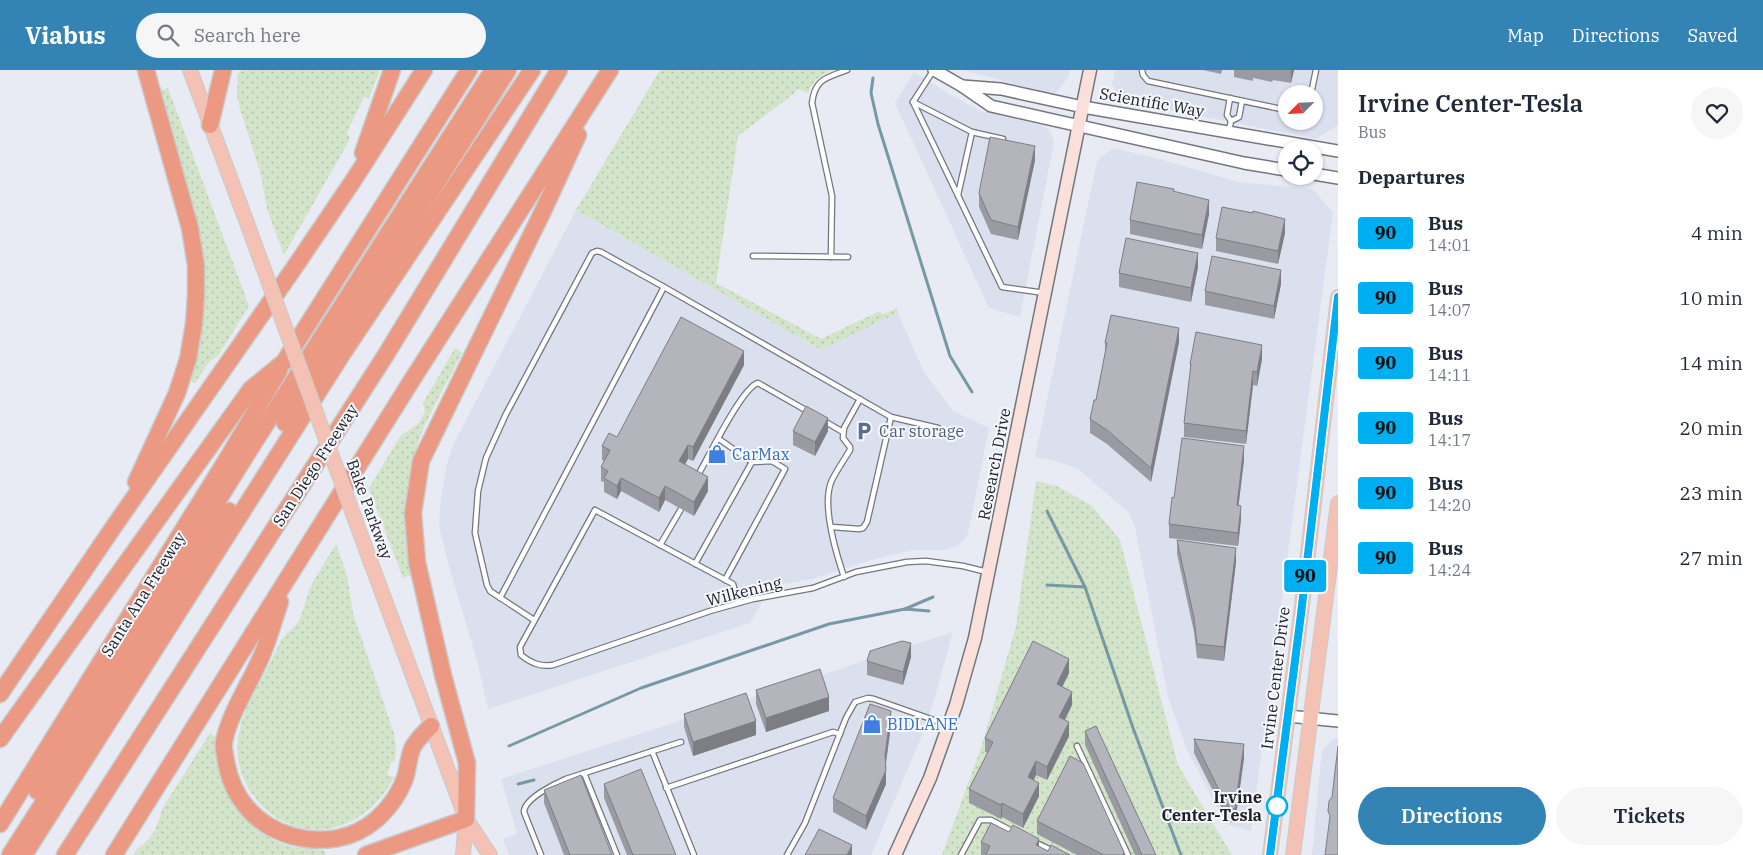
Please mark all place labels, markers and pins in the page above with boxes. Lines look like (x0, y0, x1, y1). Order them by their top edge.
parking icon: Car storage (853, 420, 875, 442)
place label: Car storage (879, 421, 964, 441)
shop icon: CarMax (706, 443, 728, 465)
place label: CarMax (732, 444, 790, 464)
shop icon: BIDLANE (861, 713, 883, 735)
place label: BIDLANE (887, 714, 958, 734)
place label: Irvine Center-Tesla (1162, 787, 1262, 825)
marker: Irvine Center-Tesla (1266, 795, 1288, 817)

